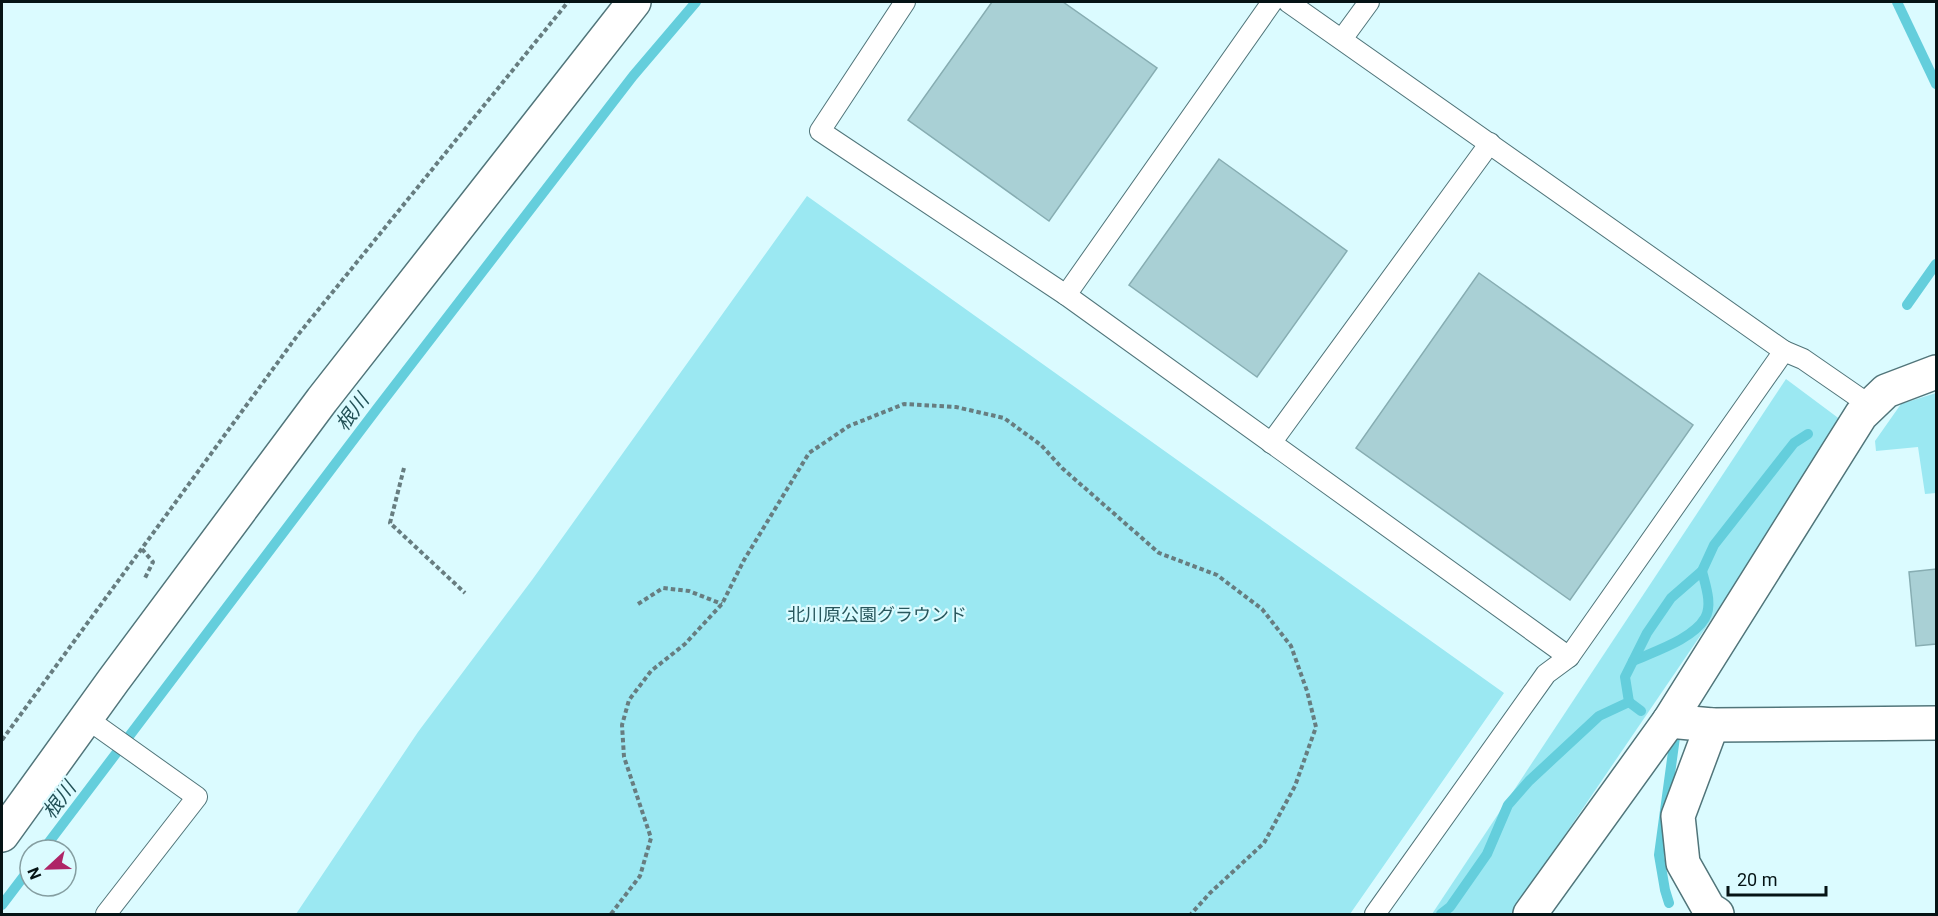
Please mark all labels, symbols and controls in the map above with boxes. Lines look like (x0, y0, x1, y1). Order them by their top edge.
water label: 根川 (330, 387, 375, 435)
park label: 北川原公園グラウンド (787, 604, 967, 625)
water label: 根川 (37, 775, 82, 823)
north arrow (18, 838, 78, 898)
scale bar (1728, 859, 1826, 897)
text: N (24, 865, 45, 882)
text: 20 m (1737, 869, 1777, 890)

